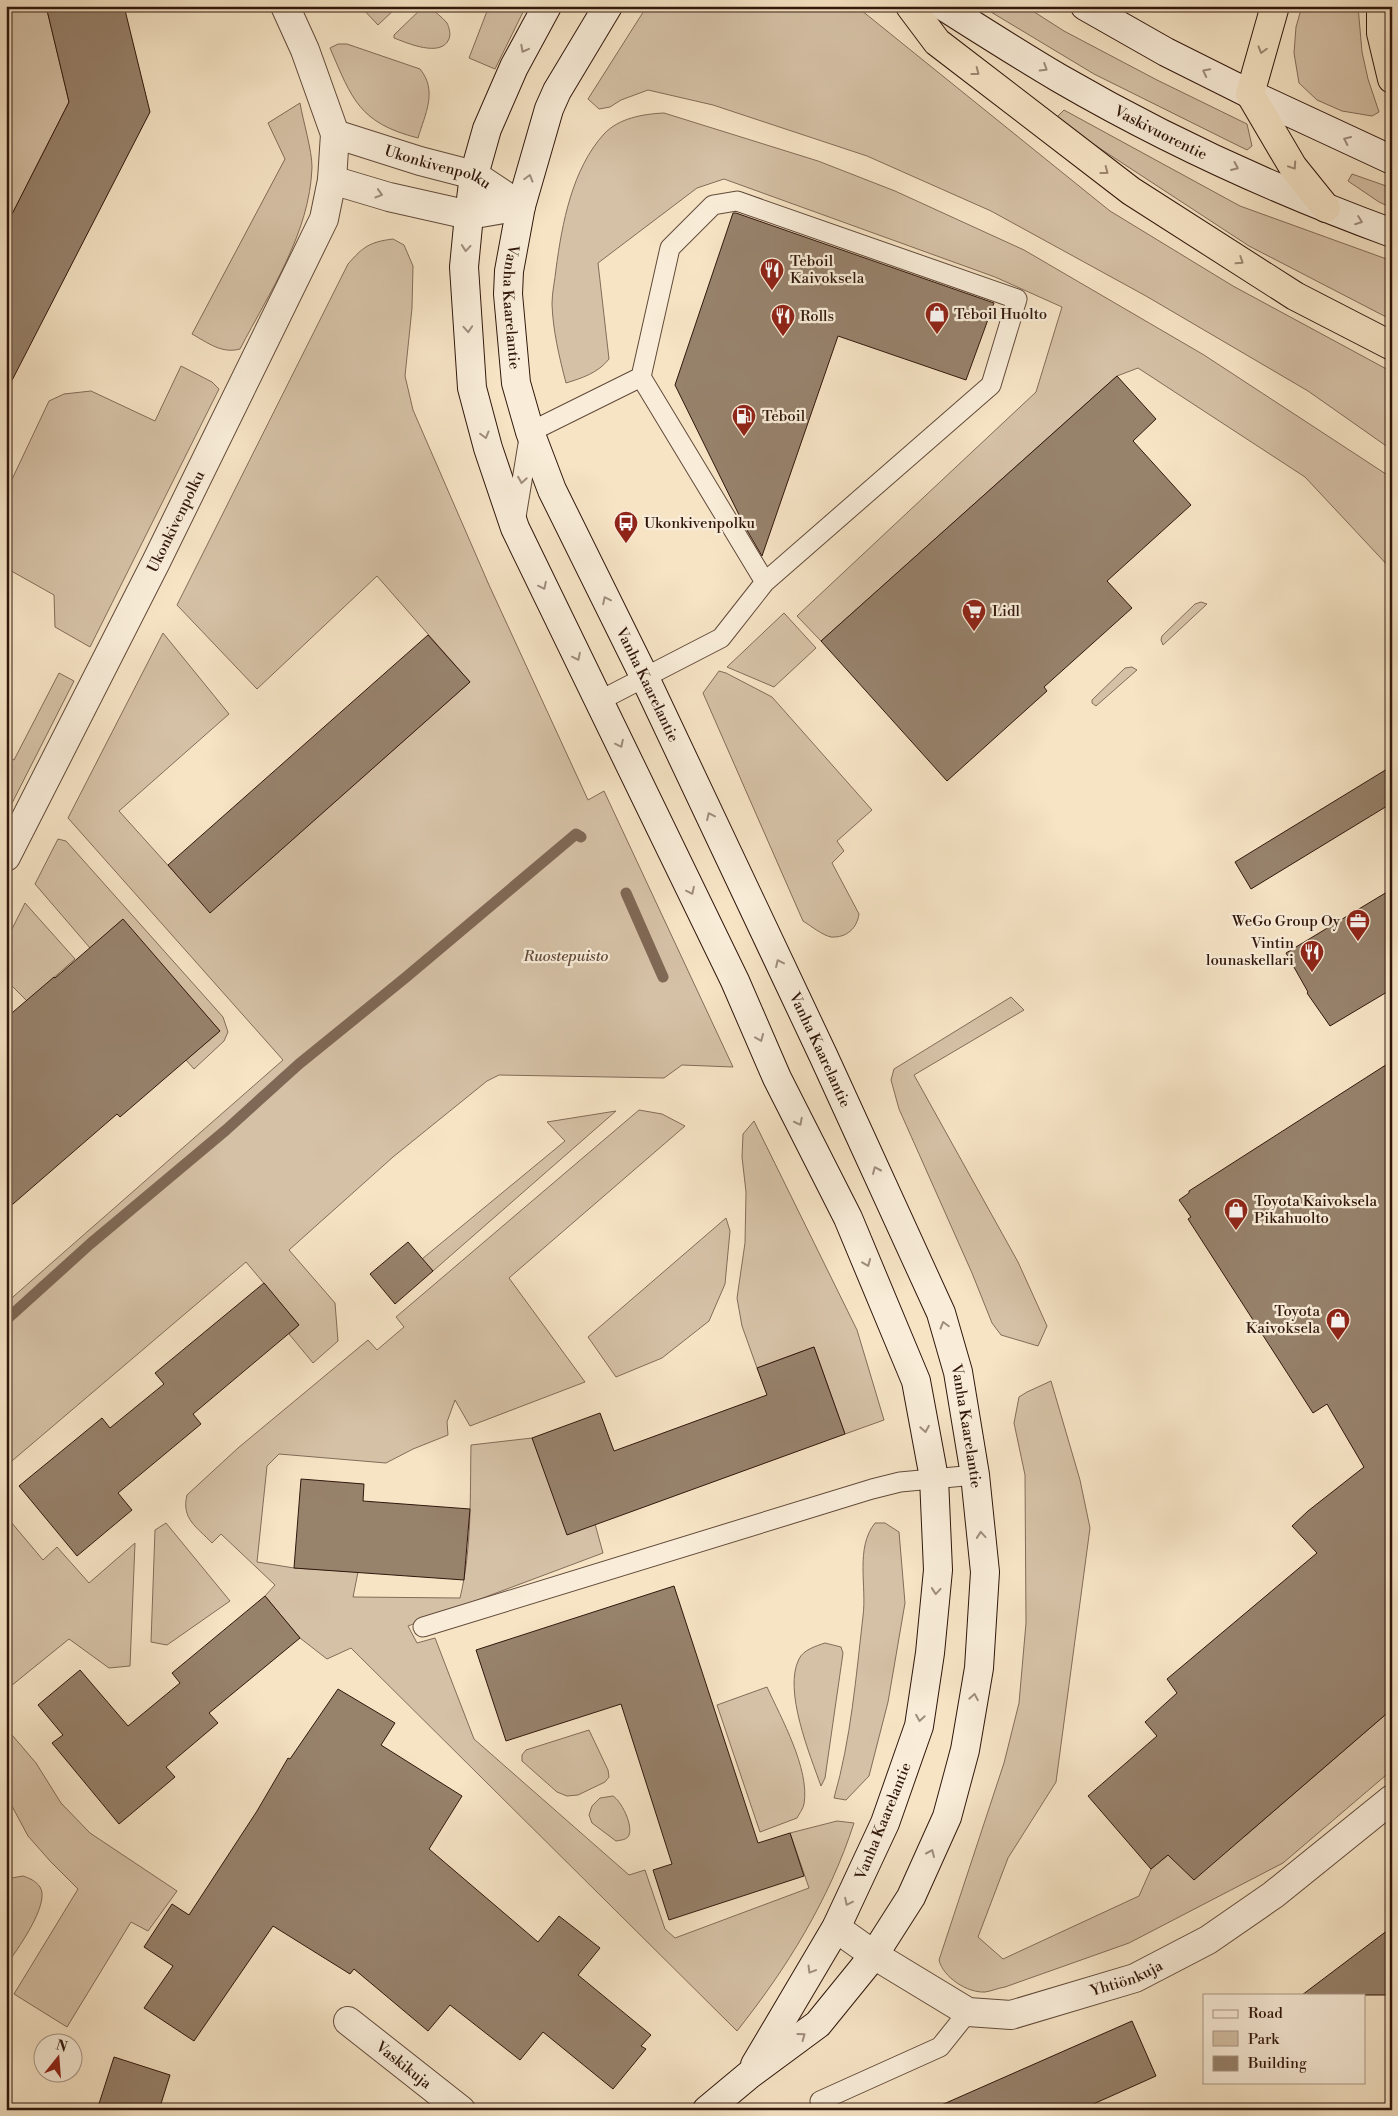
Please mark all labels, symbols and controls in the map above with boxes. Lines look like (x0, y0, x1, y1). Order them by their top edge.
one-way arrow (520, 44, 530, 53)
one-way arrow (1258, 46, 1268, 54)
one-way arrow (1038, 62, 1047, 72)
one-way arrow (970, 66, 979, 74)
one-way arrow (1202, 68, 1211, 78)
street label: Vaskivuorentie (1110, 101, 1210, 164)
one-way arrow (1343, 136, 1352, 147)
street label: Ukonkivenpolku (382, 141, 495, 194)
one-way arrow (1287, 160, 1296, 169)
one-way arrow (1230, 161, 1239, 171)
one-way arrow (1099, 165, 1108, 173)
one-way arrow (523, 174, 533, 183)
one-way arrow (374, 189, 382, 199)
one-way arrow (1354, 215, 1362, 225)
street label: Vanha Kaarelantie (498, 242, 524, 370)
one-way arrow (461, 244, 472, 252)
place label: Teboil Kaivoksela (790, 252, 865, 288)
one-way arrow (1234, 254, 1243, 264)
restaurant icon: Teboil Kaivoksela (759, 257, 785, 291)
shop icon: Teboil Huolto (924, 301, 950, 335)
restaurant icon: Rolls (770, 303, 796, 337)
place label: Teboil Huolto (954, 305, 1047, 324)
place label: Rolls (800, 307, 834, 326)
one-way arrow (462, 325, 473, 333)
fuel station icon: Teboil (731, 403, 757, 437)
place label: Teboil (762, 407, 806, 426)
one-way arrow (479, 430, 489, 438)
street label: Ukonkivenpolku (143, 467, 209, 576)
one-way arrow (518, 476, 528, 485)
bus stop icon: Ukonkivenpolku (613, 510, 639, 544)
place label: Ukonkivenpolku (644, 514, 755, 533)
one-way arrow (537, 581, 547, 590)
one-way arrow (602, 596, 612, 605)
supermarket icon: Lidl (961, 598, 987, 632)
place label: Lidl (992, 602, 1020, 621)
street label: Vanha Kaarelantie (611, 623, 683, 745)
one-way arrow (571, 652, 582, 661)
one-way arrow (614, 739, 624, 748)
one-way arrow (706, 813, 716, 822)
one-way arrow (685, 885, 695, 894)
office icon: WeGo Group Oy (1345, 908, 1371, 942)
place label: WeGo Group Oy (1231, 912, 1341, 931)
place label: Vintin lounaskellari (1206, 934, 1294, 970)
restaurant icon: Vintin lounaskellari (1299, 939, 1325, 973)
park label: Ruostepuisto (523, 947, 609, 966)
one-way arrow (775, 960, 785, 969)
street label: Vanha Kaarelantie (784, 988, 855, 1111)
one-way arrow (754, 1033, 765, 1042)
one-way arrow (793, 1116, 803, 1125)
one-way arrow (872, 1166, 883, 1175)
place label: Toyota Kaivoksela Pikahuolto (1254, 1192, 1377, 1228)
shop icon: Toyota Kaivoksela Pikahuolto (1223, 1197, 1249, 1231)
one-way arrow (861, 1258, 871, 1267)
place label: Toyota Kaivoksela (1246, 1302, 1320, 1338)
shop icon: Toyota Kaivoksela (1325, 1307, 1351, 1341)
one-way arrow (940, 1321, 950, 1330)
street label: Vanha Kaarelantie (946, 1361, 985, 1489)
one-way arrow (919, 1425, 929, 1434)
one-way arrow (976, 1531, 987, 1539)
one-way arrow (931, 1587, 942, 1595)
one-way arrow (968, 1692, 978, 1701)
one-way arrow (915, 1714, 925, 1722)
street label: Vanha Kaarelantie (851, 1760, 916, 1884)
one-way arrow (924, 1849, 935, 1858)
one-way arrow (844, 1897, 855, 1906)
street label: Yhtiönkuja (1087, 1956, 1166, 2001)
one-way arrow (807, 1965, 817, 1974)
legend (1203, 1994, 1366, 2084)
text: Road (1248, 2004, 1283, 2023)
text: Park (1248, 2030, 1280, 2049)
one-way arrow (796, 2033, 806, 2042)
north arrow (32, 2034, 82, 2084)
text: N (54, 2036, 69, 2057)
street label: Vaskikuja (371, 2037, 436, 2093)
text: Building (1247, 2054, 1307, 2073)

